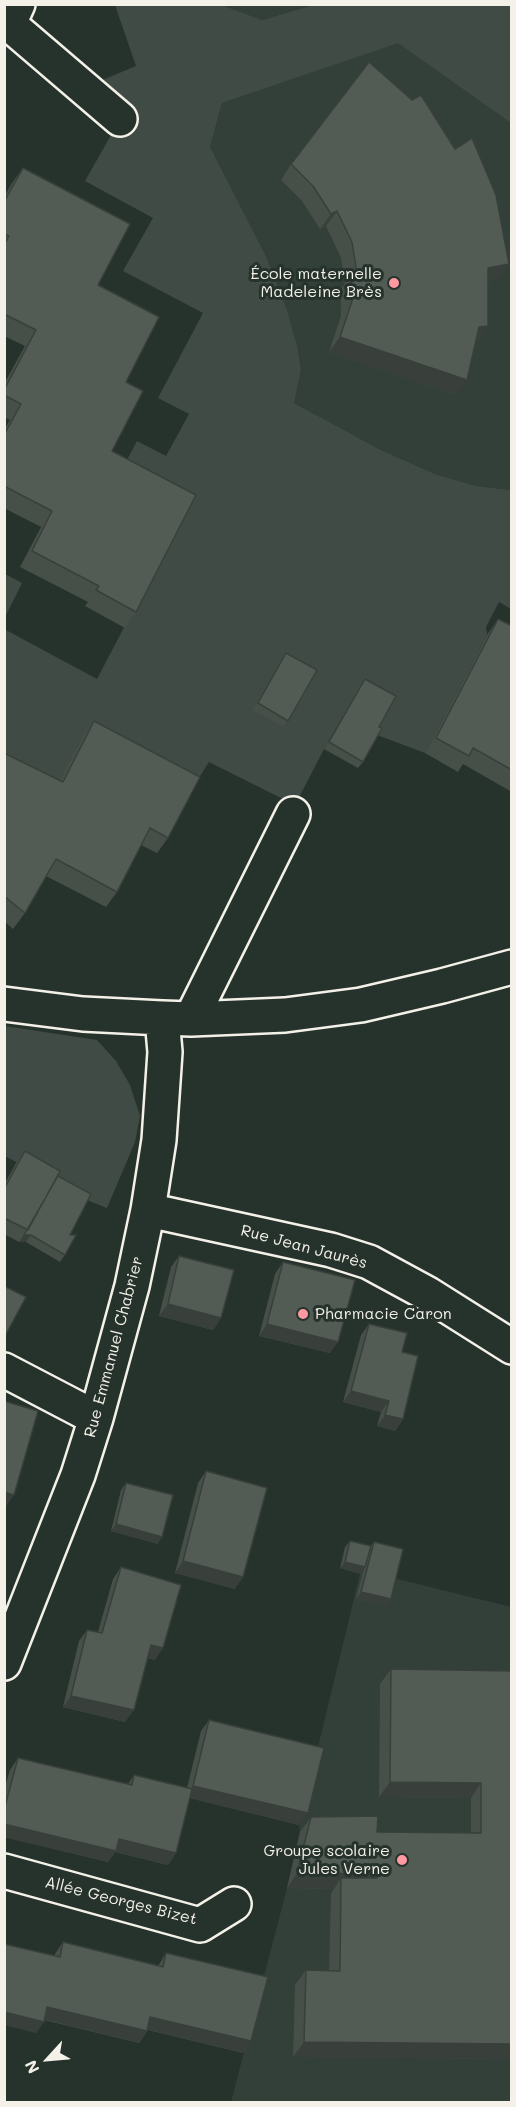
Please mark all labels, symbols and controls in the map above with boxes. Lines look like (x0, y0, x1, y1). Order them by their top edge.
place label: École maternelle Madeleine Brès (250, 264, 382, 302)
marker: École maternelle Madeleine Brès (387, 276, 401, 290)
street label: Rue Jean Jaurès (239, 1221, 369, 1273)
street label: Rue Emmanuel Chabrier (81, 1254, 147, 1440)
place label: Pharmacie Caron (315, 1304, 452, 1324)
marker: Pharmacie Caron (296, 1307, 310, 1321)
place label: Groupe scolaire Jules Verne (263, 1841, 390, 1879)
marker: Groupe scolaire Jules Verne (395, 1853, 409, 1867)
street label: Allée Georges Bizet (43, 1873, 199, 1929)
north arrow (18, 2029, 78, 2089)
text: N (19, 2057, 43, 2077)

